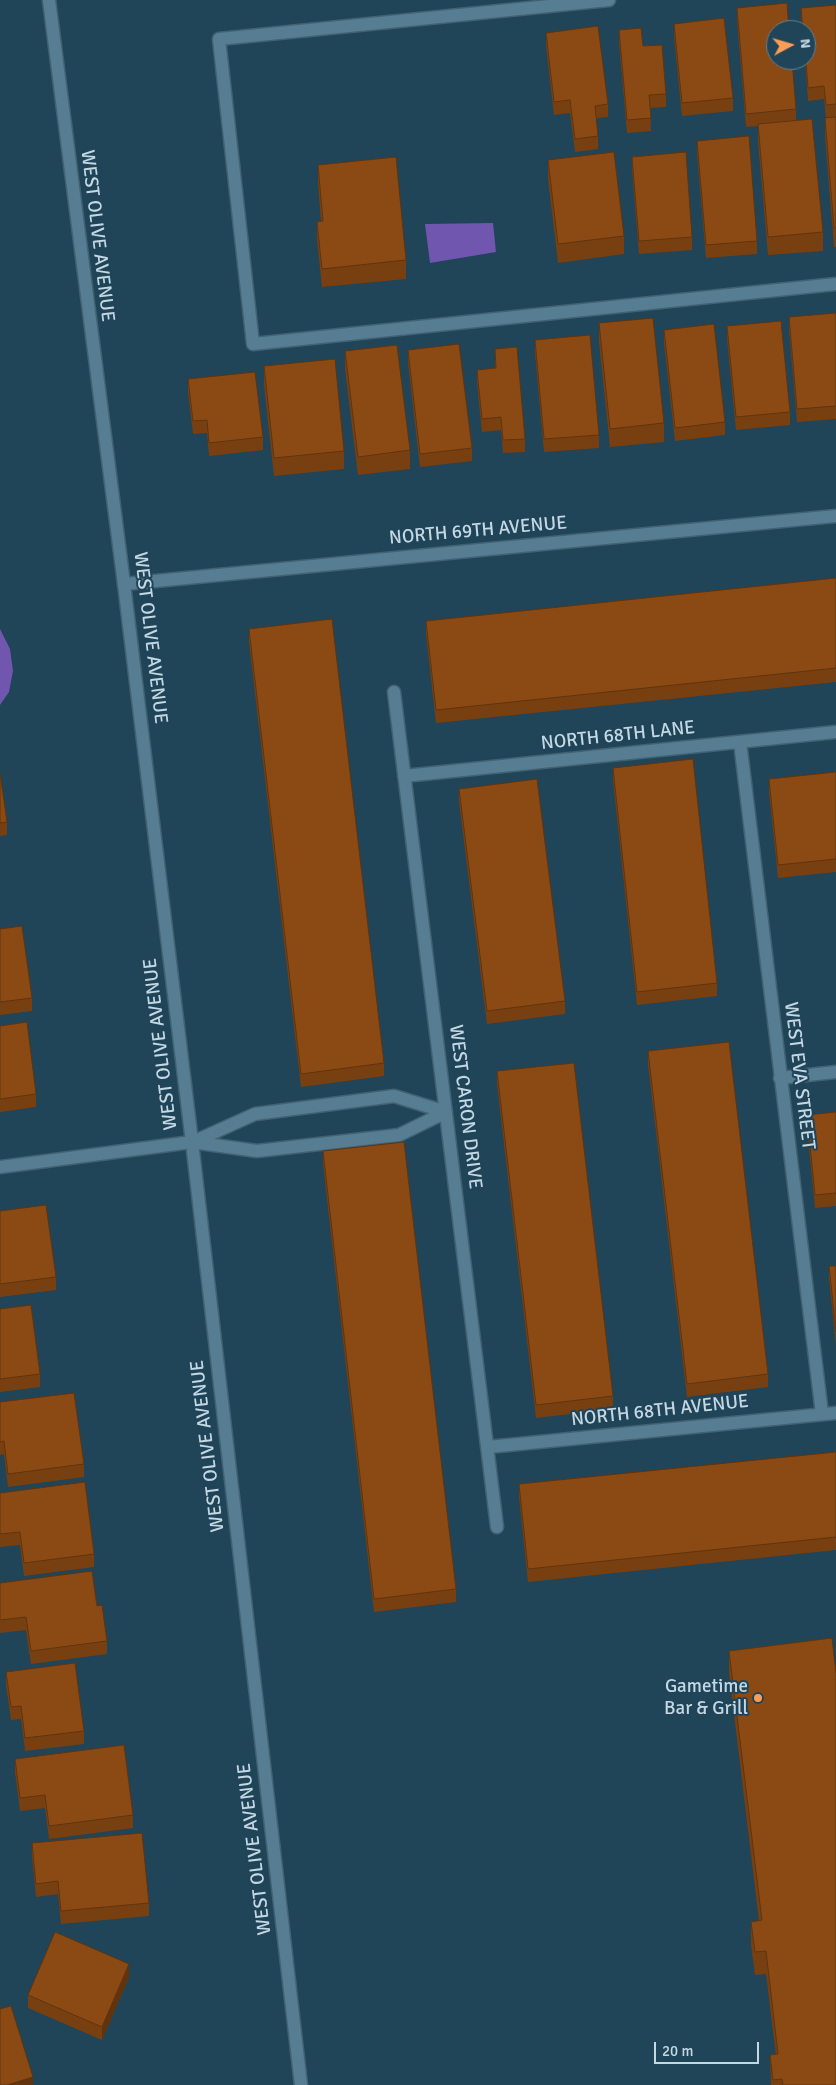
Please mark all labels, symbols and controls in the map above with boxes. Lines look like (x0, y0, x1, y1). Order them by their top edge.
north arrow (766, 20, 816, 70)
text: N (796, 38, 814, 49)
street label: WEST OLIVE AVENUE (75, 149, 119, 323)
street label: NORTH 69TH AVENUE (388, 512, 568, 550)
street label: WEST OLIVE AVENUE (128, 551, 172, 725)
street label: NORTH 68TH LANE (540, 717, 696, 755)
street label: WEST OLIVE AVENUE (139, 957, 183, 1131)
street label: WEST EVA STREET (779, 1001, 819, 1151)
street label: WEST CARON DRIVE (444, 1024, 486, 1190)
street label: WEST OLIVE AVENUE (186, 1359, 230, 1533)
street label: NORTH 68TH AVENUE (570, 1390, 750, 1432)
place label: Gametime Bar & Grill (664, 1676, 748, 1720)
marker: Gametime Bar & Grill (752, 1692, 764, 1704)
street label: WEST OLIVE AVENUE (233, 1762, 277, 1936)
scale bar (656, 2032, 761, 2064)
text: 20 m (662, 2042, 693, 2060)

